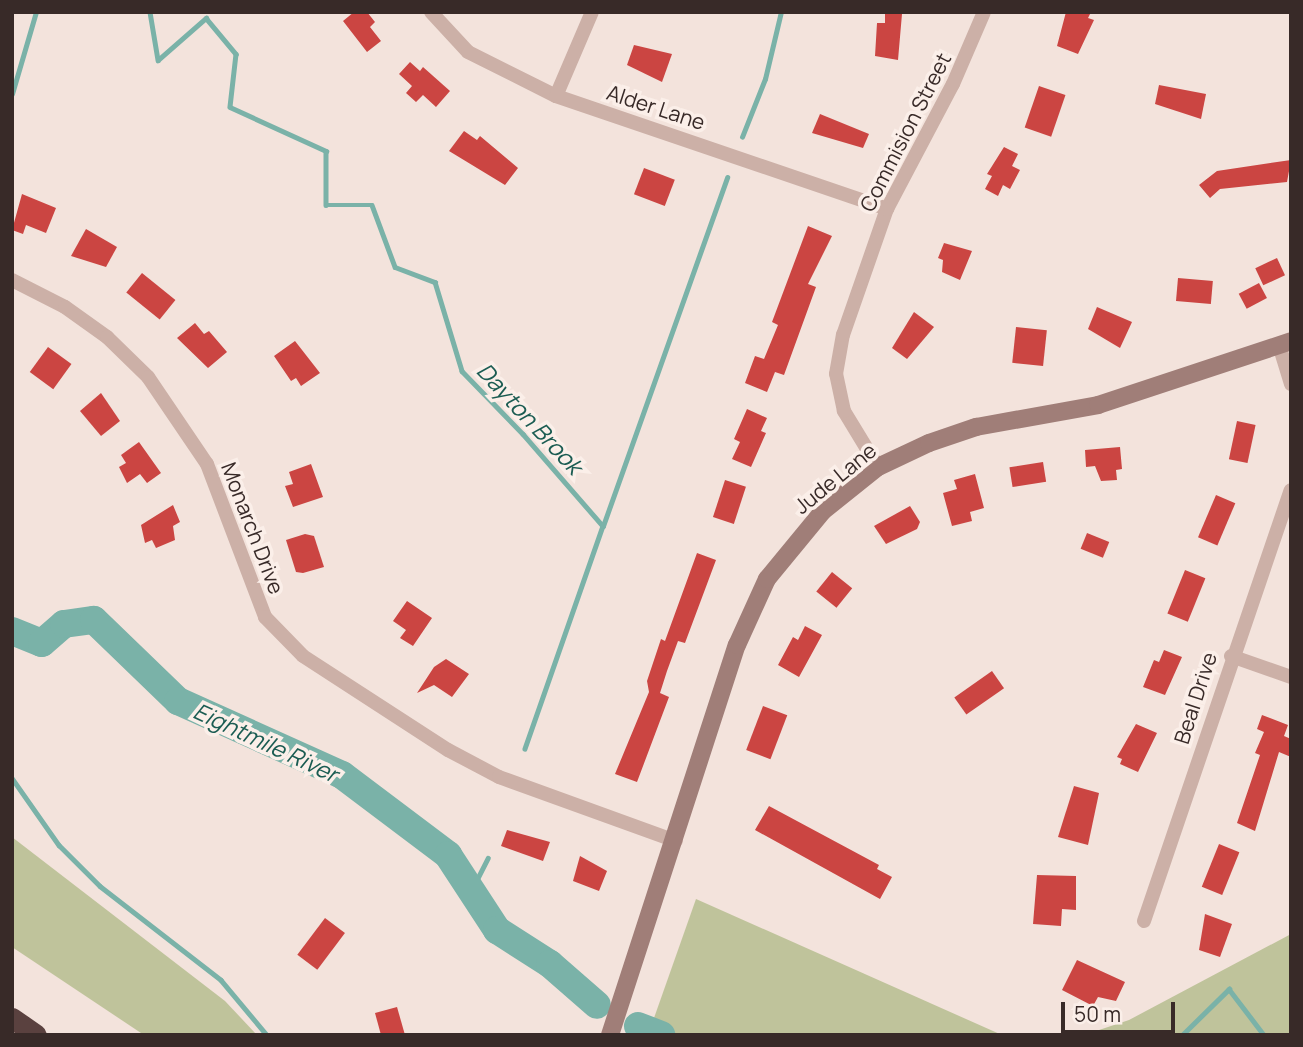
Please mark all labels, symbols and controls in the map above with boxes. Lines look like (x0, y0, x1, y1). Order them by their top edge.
street label: Commision Street (854, 48, 956, 216)
street label: Alder Lane (604, 79, 708, 135)
water label: Dayton Brook (471, 357, 589, 479)
street label: Jude Lane (789, 437, 881, 519)
street label: Monarch Drive (216, 459, 290, 597)
street label: Beal Drive (1168, 649, 1222, 747)
water label: Eightmile River (189, 697, 343, 787)
scale bar (1065, 988, 1179, 1032)
text: 50 m (1074, 1000, 1121, 1028)

